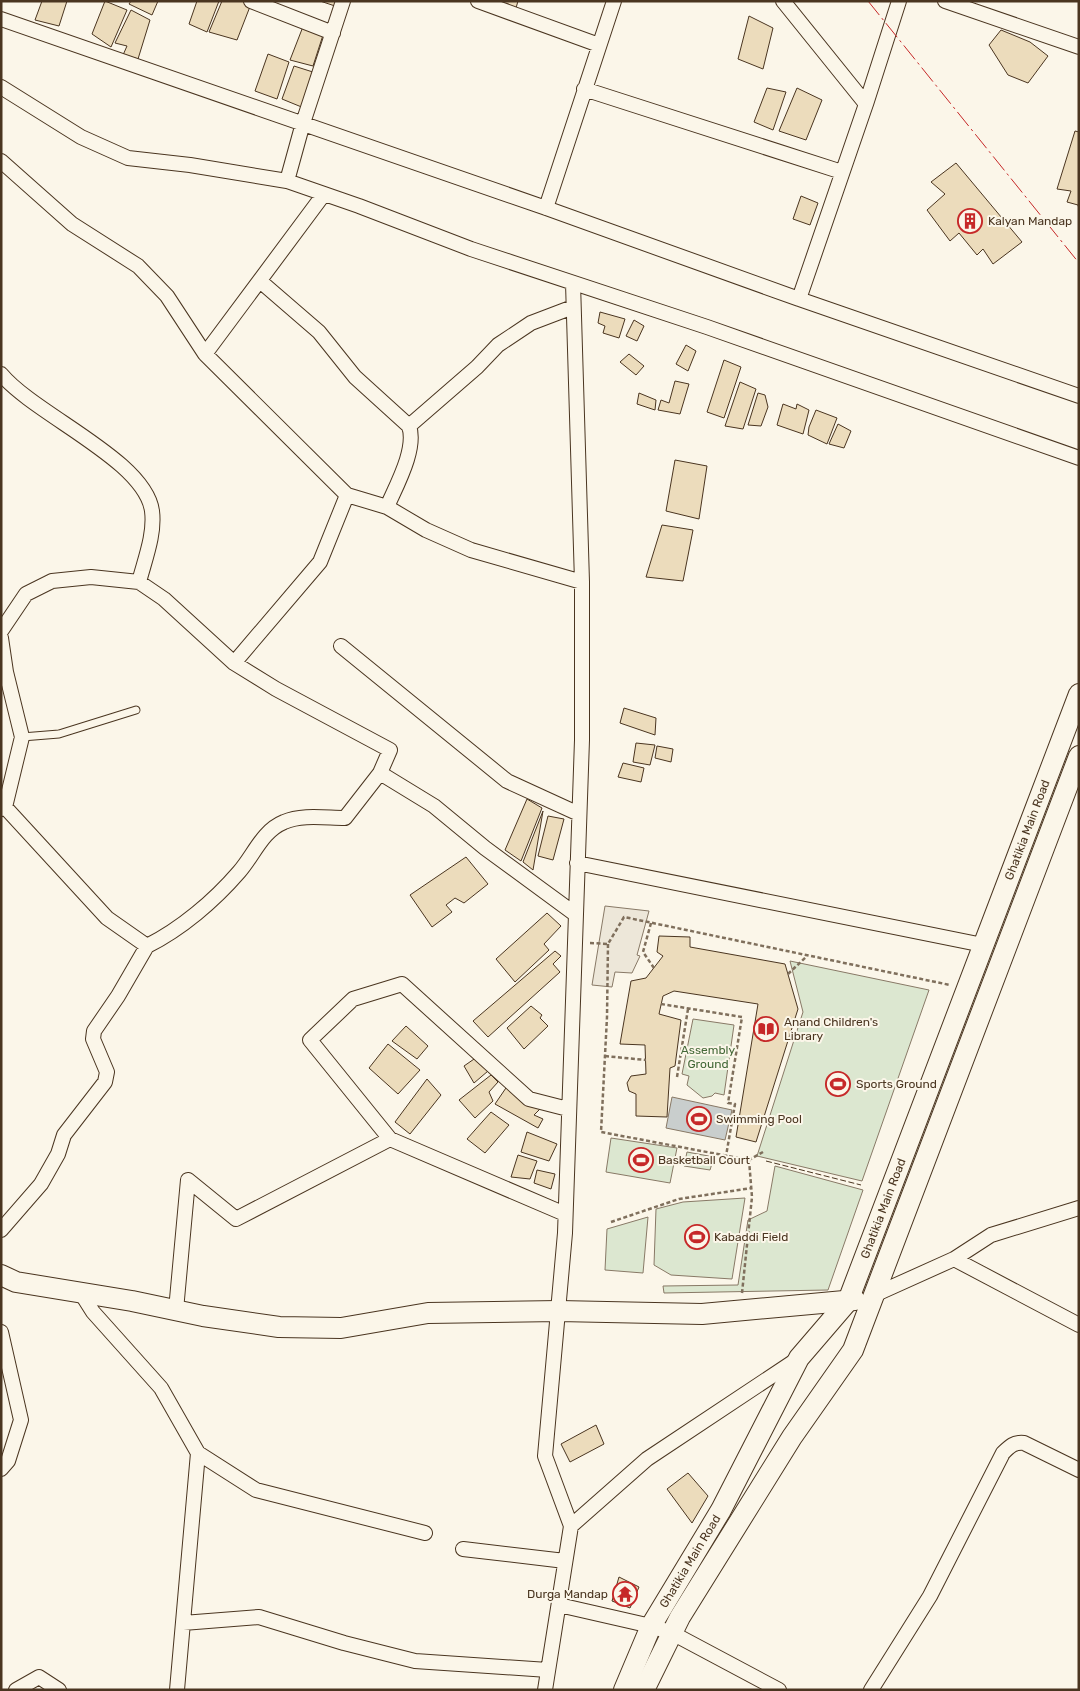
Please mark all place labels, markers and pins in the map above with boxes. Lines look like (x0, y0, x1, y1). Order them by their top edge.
building icon: Kalyan Mandap (957, 208, 983, 234)
place label: Kalyan Mandap (988, 214, 1072, 228)
place label: Anand Children's Library (784, 1015, 878, 1043)
library icon: Anand Children's Library (753, 1016, 779, 1042)
sports icon: Sports Ground (825, 1071, 851, 1097)
place label: Sports Ground (856, 1077, 937, 1091)
sports icon: Swimming Pool (686, 1106, 712, 1132)
place label: Swimming Pool (716, 1112, 802, 1126)
sports icon: Basketball Court (628, 1147, 654, 1173)
place label: Basketball Court (658, 1153, 750, 1167)
sports icon: Kabaddi Field (684, 1224, 710, 1250)
place label: Kabaddi Field (714, 1230, 788, 1244)
temple icon: Durga Mandap (612, 1581, 638, 1607)
place label: Durga Mandap (527, 1587, 608, 1601)

